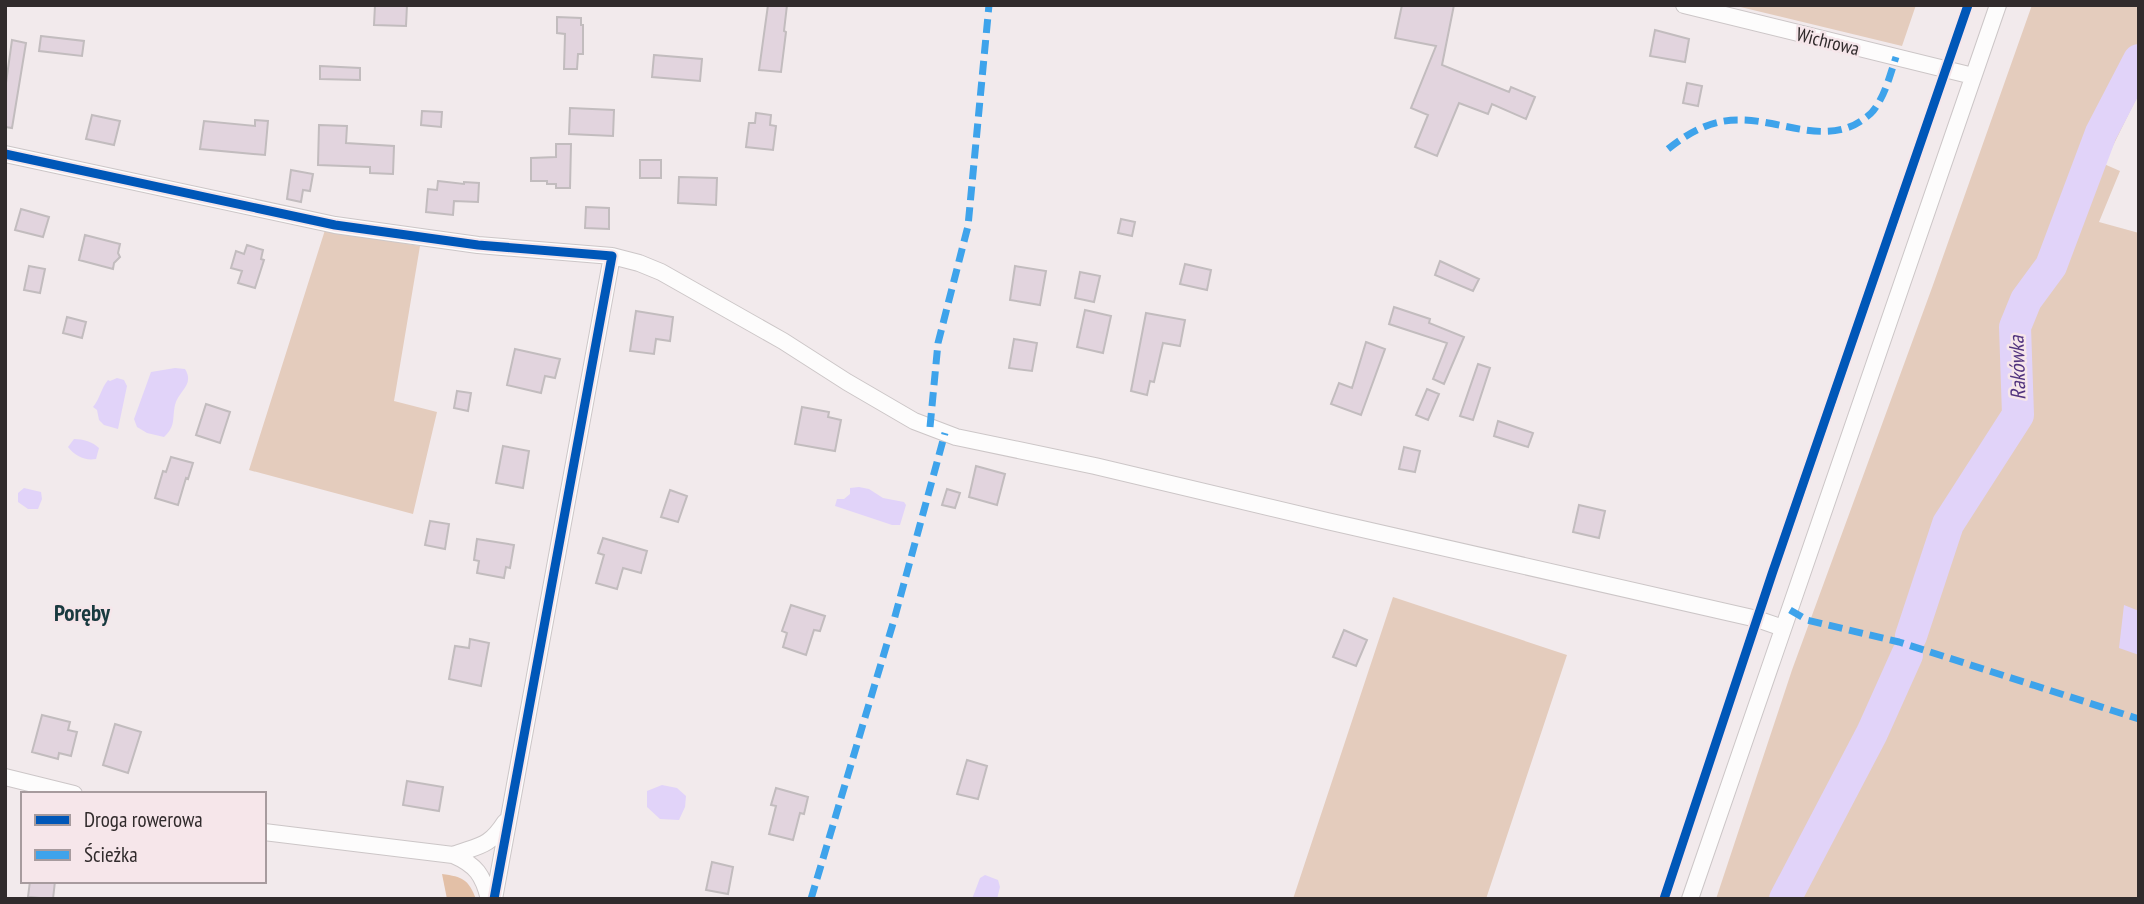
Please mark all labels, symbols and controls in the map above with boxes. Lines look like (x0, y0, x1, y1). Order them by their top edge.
street label: Wichrowa (1794, 22, 1862, 60)
water label: Rakówka (2002, 334, 2032, 401)
district label: Poręby (54, 598, 111, 627)
legend (21, 792, 266, 883)
text: Droga rowerowa (84, 806, 203, 833)
text: Ścieżka (84, 841, 138, 868)

